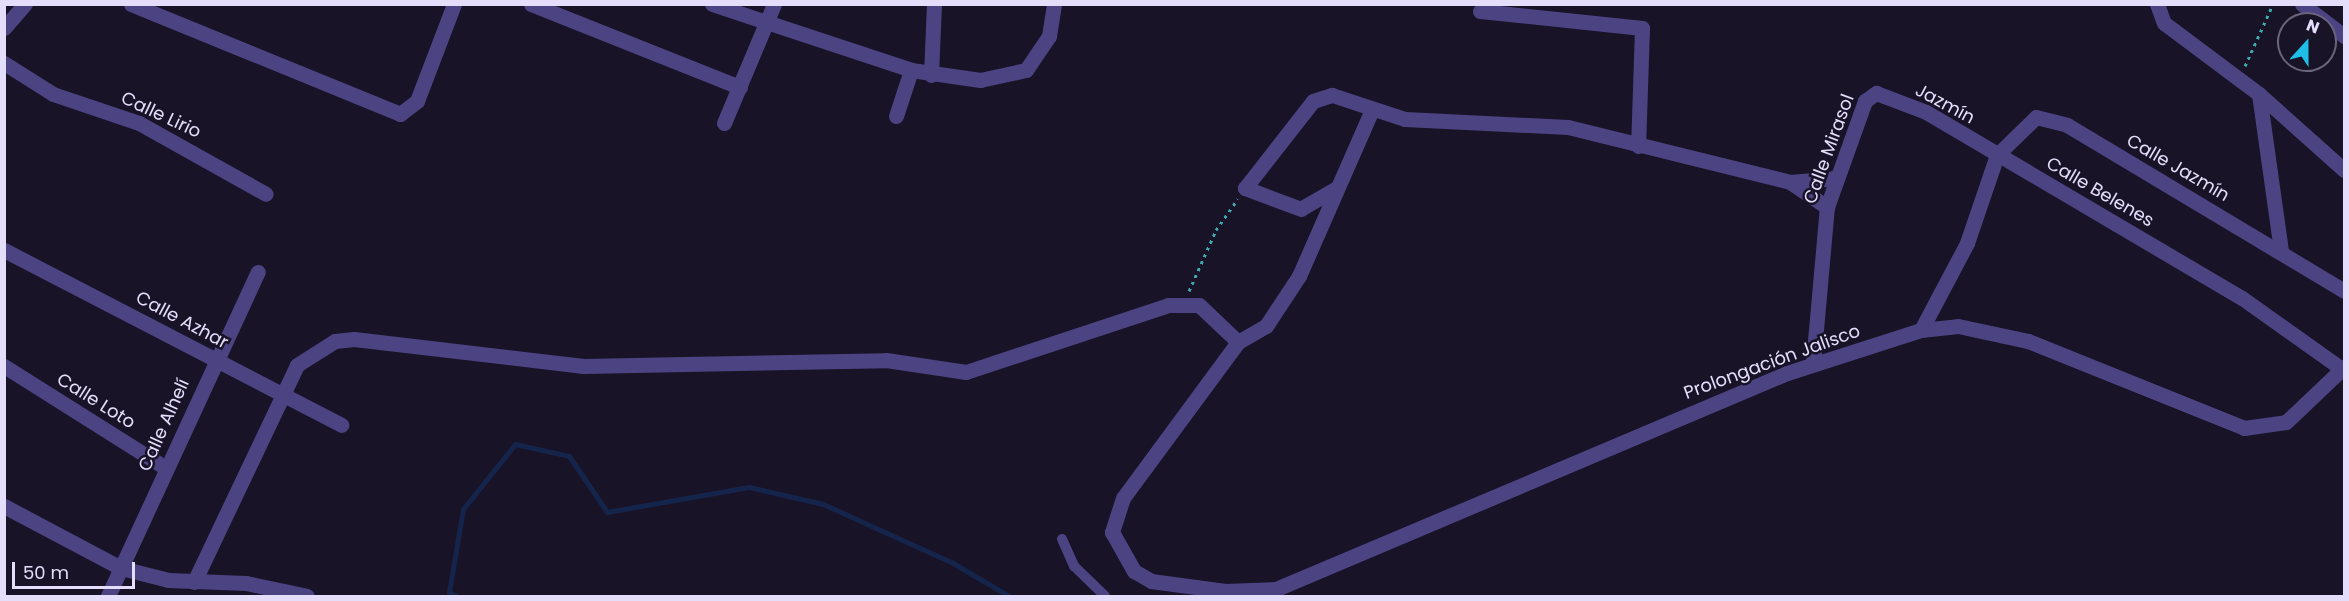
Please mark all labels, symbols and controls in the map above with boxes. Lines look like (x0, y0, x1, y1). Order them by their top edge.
north arrow (2277, 12, 2337, 72)
text: N (2303, 14, 2323, 39)
street label: Jazmín (1912, 79, 1978, 129)
street label: Calle Lirio (118, 87, 204, 143)
street label: Calle Mirasol (1799, 91, 1859, 207)
street label: Calle Jazmín (2123, 130, 2233, 206)
street label: Calle Belenes (2042, 152, 2158, 232)
street label: Calle Azhar (132, 287, 232, 353)
street label: Prolongación Jalisco (1681, 320, 1863, 404)
street label: Calle Loto (53, 368, 139, 434)
street label: Calle Alhelí (134, 375, 194, 475)
scale bar (15, 550, 138, 588)
text: 50 m (23, 560, 69, 585)

